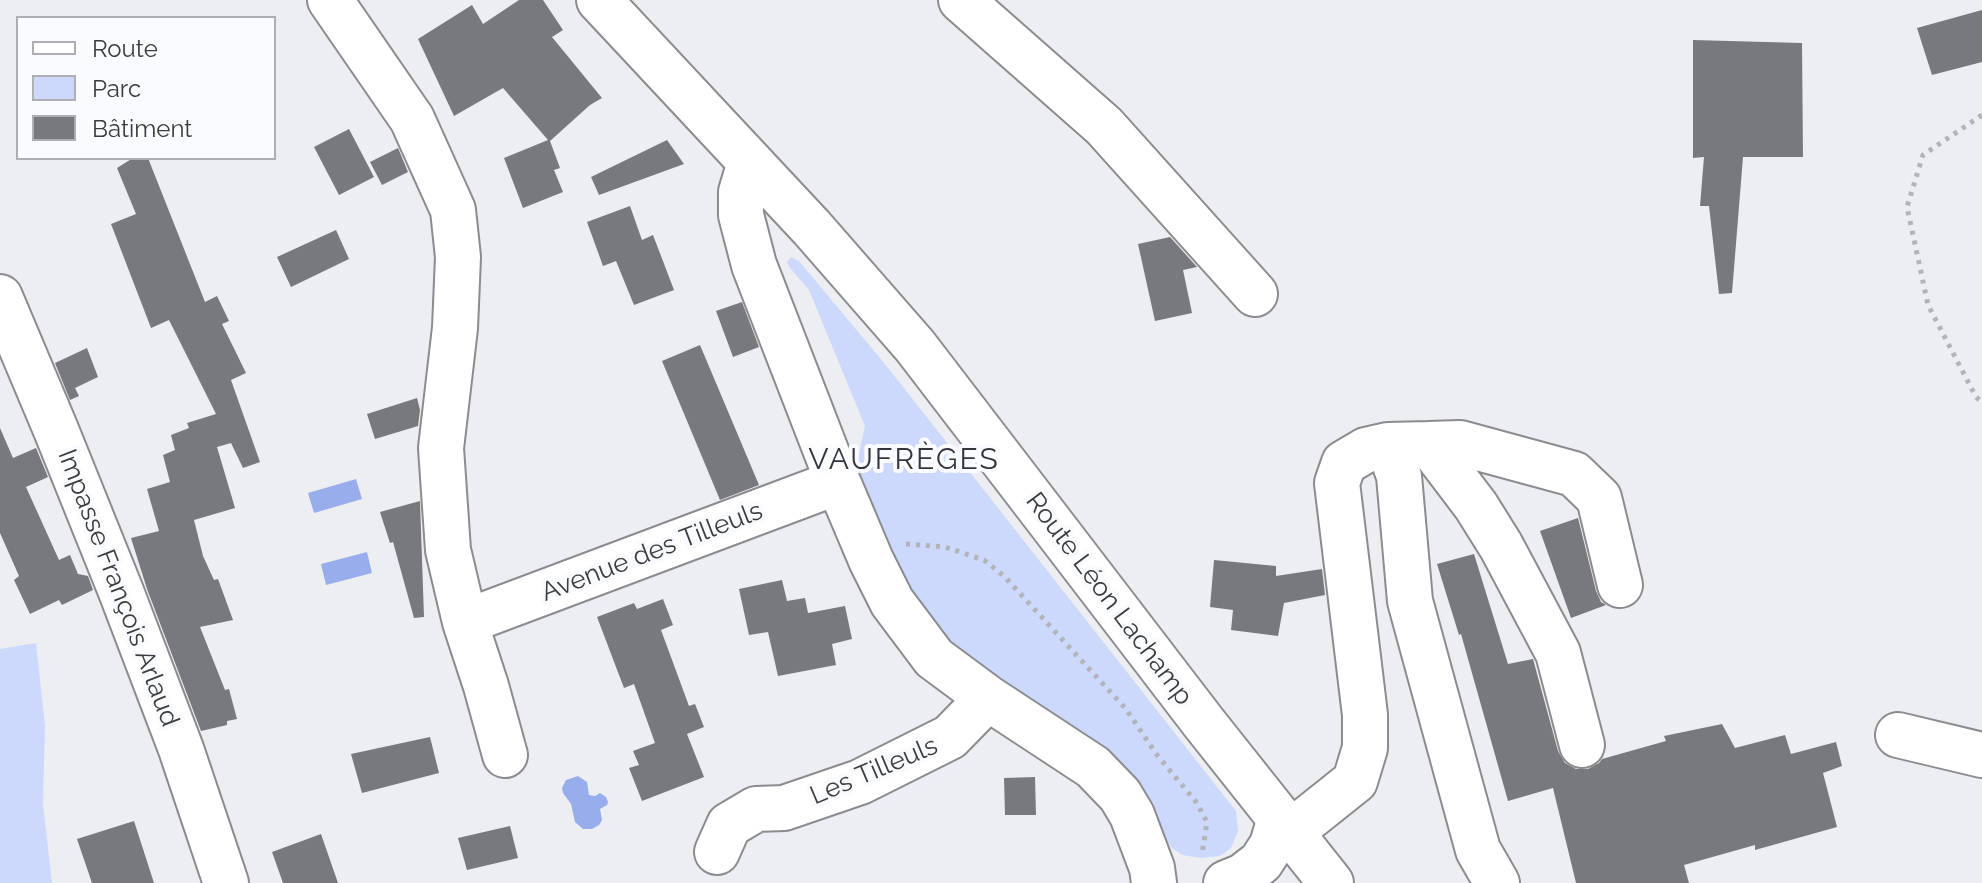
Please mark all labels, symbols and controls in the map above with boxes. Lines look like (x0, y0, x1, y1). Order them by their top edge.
legend (16, 16, 276, 160)
text: Route (92, 34, 158, 63)
text: Parc (92, 74, 141, 103)
text: Bâtiment (92, 114, 192, 143)
district label: VAUFRÈGES (808, 442, 1000, 478)
street label: Impasse François Arlaud (51, 445, 185, 731)
street label: Route Léon Lachamp (1019, 487, 1199, 711)
street label: Avenue des Tilleuls (537, 495, 767, 609)
street label: Les Tilleuls (806, 730, 942, 812)

